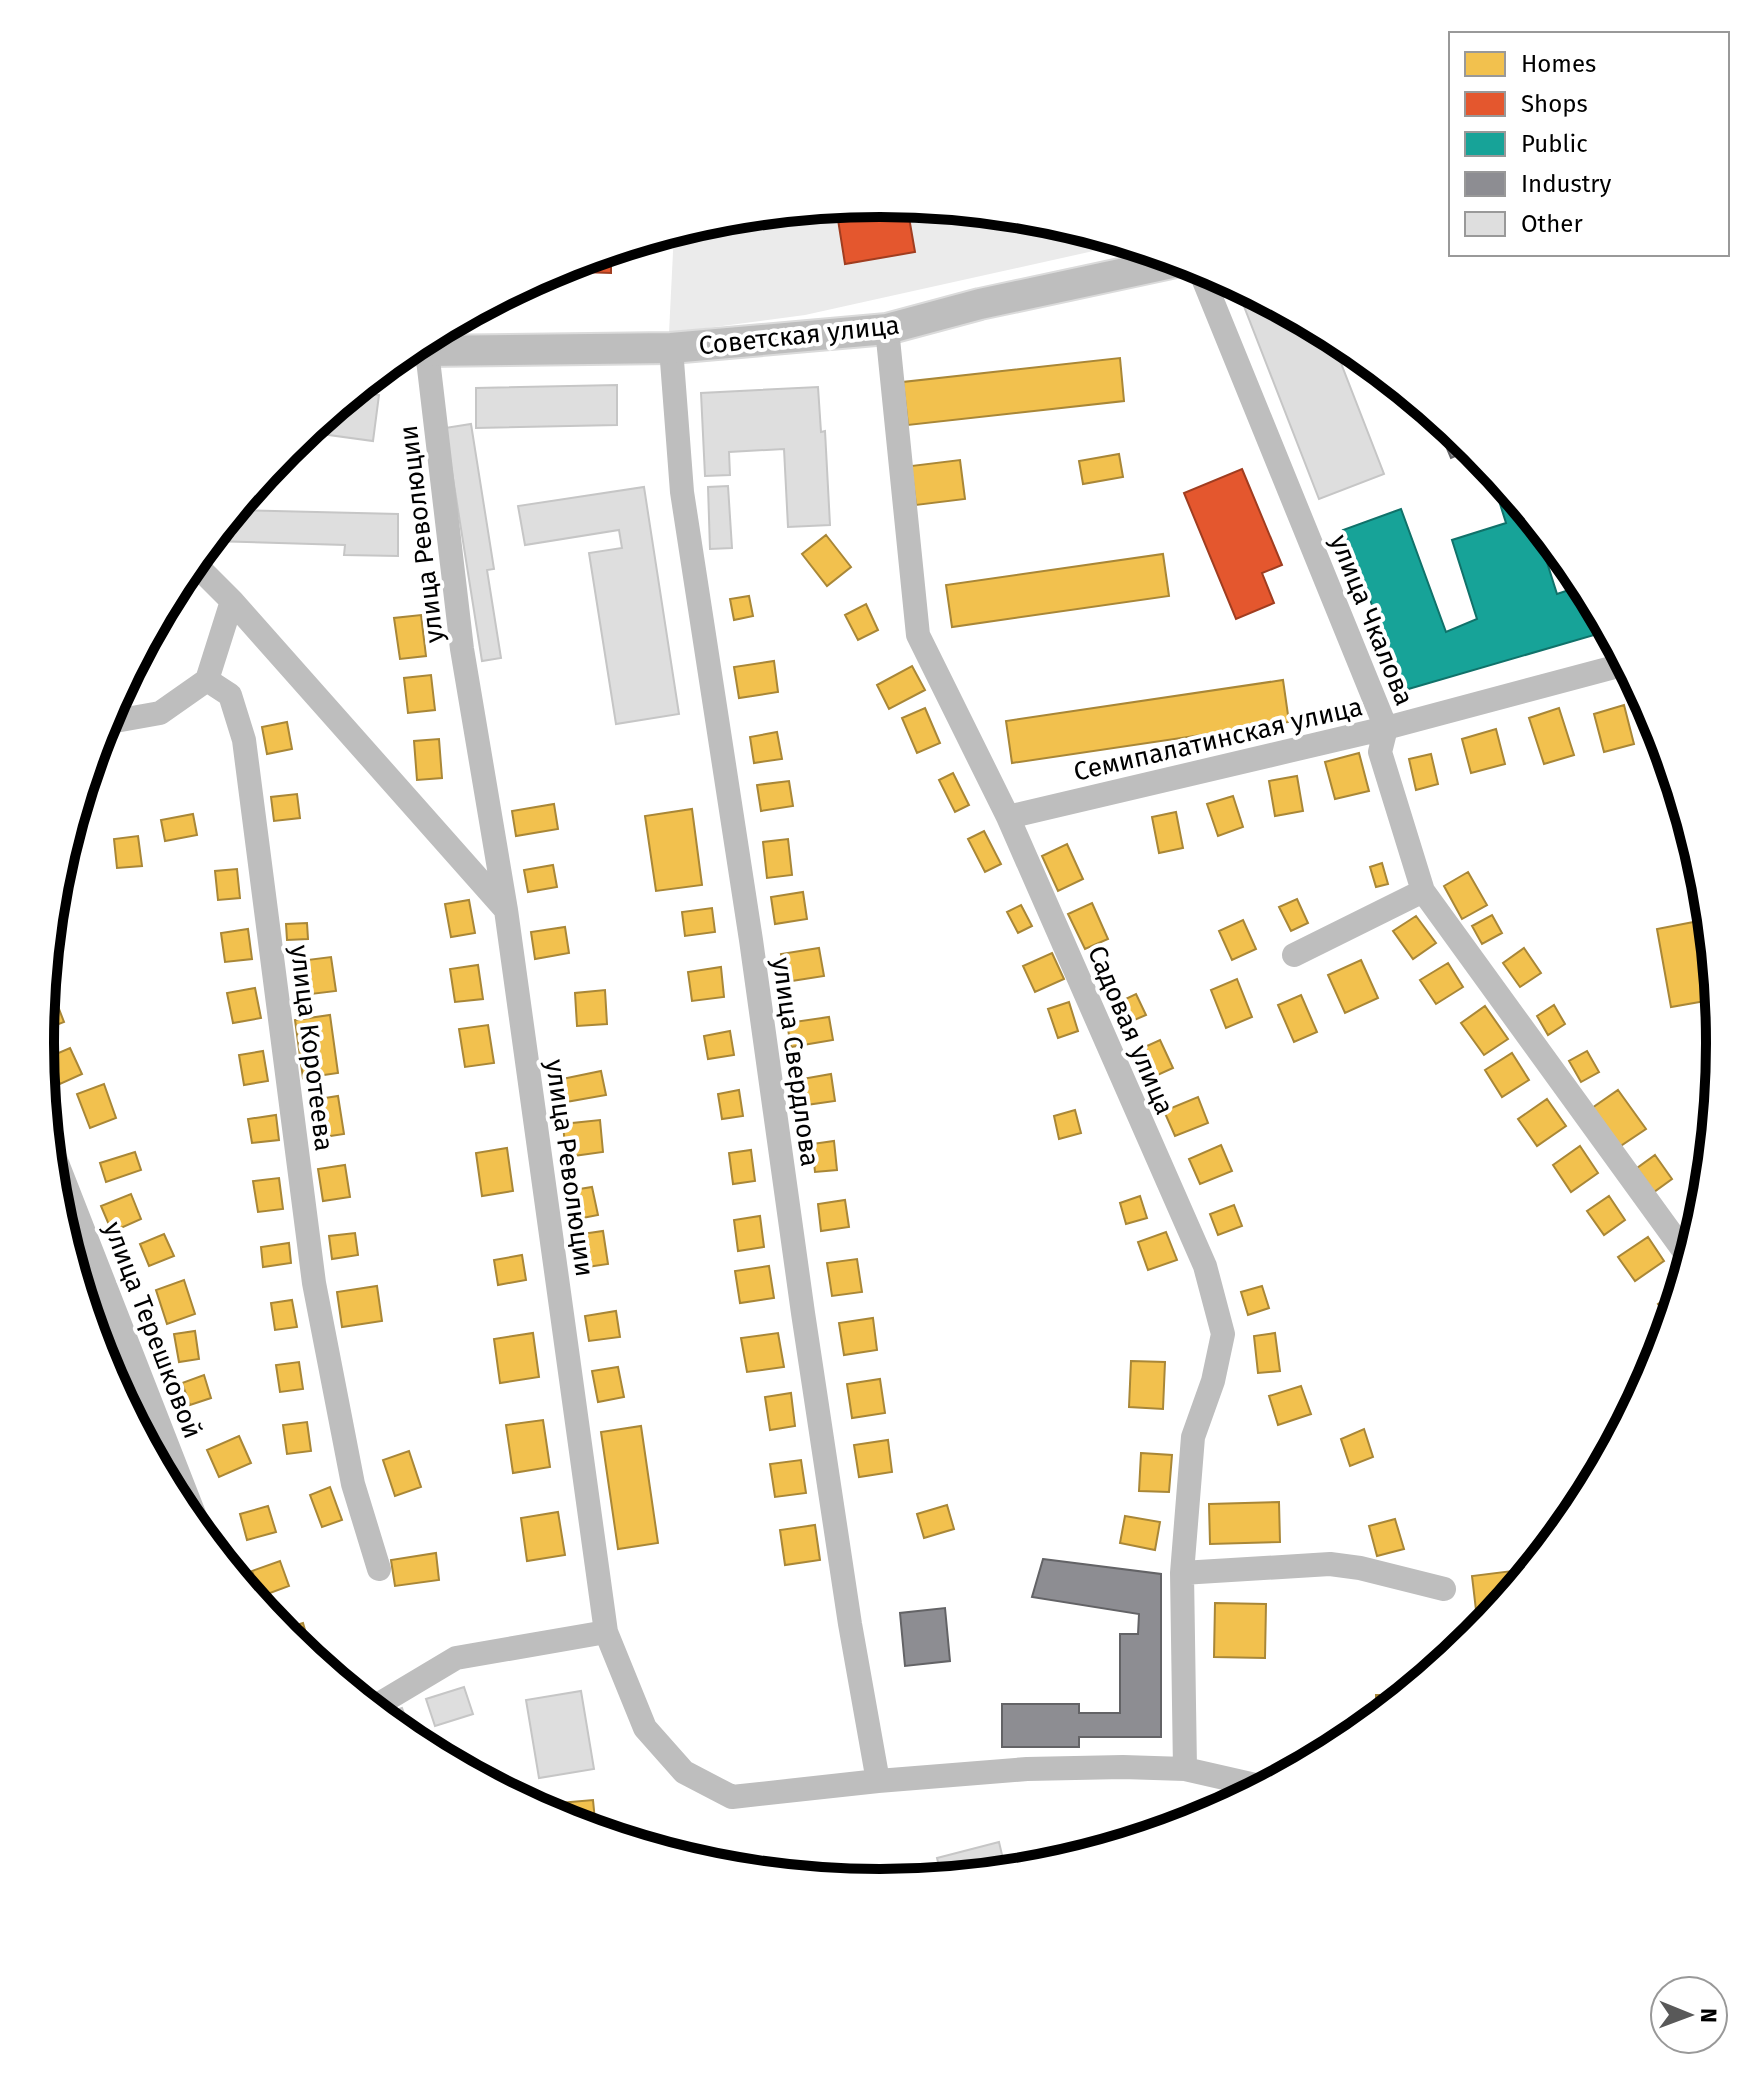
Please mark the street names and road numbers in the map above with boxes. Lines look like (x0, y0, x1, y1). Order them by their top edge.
street label: Советская улица (697, 310, 901, 361)
street label: улица Революции (393, 423, 450, 645)
street label: улица Чкалова (1323, 530, 1420, 710)
street label: Семипалатинская улица (1071, 691, 1366, 788)
street label: Садовая улица (1081, 941, 1180, 1119)
street label: улица Коротеева (283, 943, 340, 1153)
street label: улица Свердлова (765, 956, 826, 1169)
street label: улица Революции (539, 1057, 600, 1279)
street label: улица Терешковой (97, 1217, 208, 1443)

